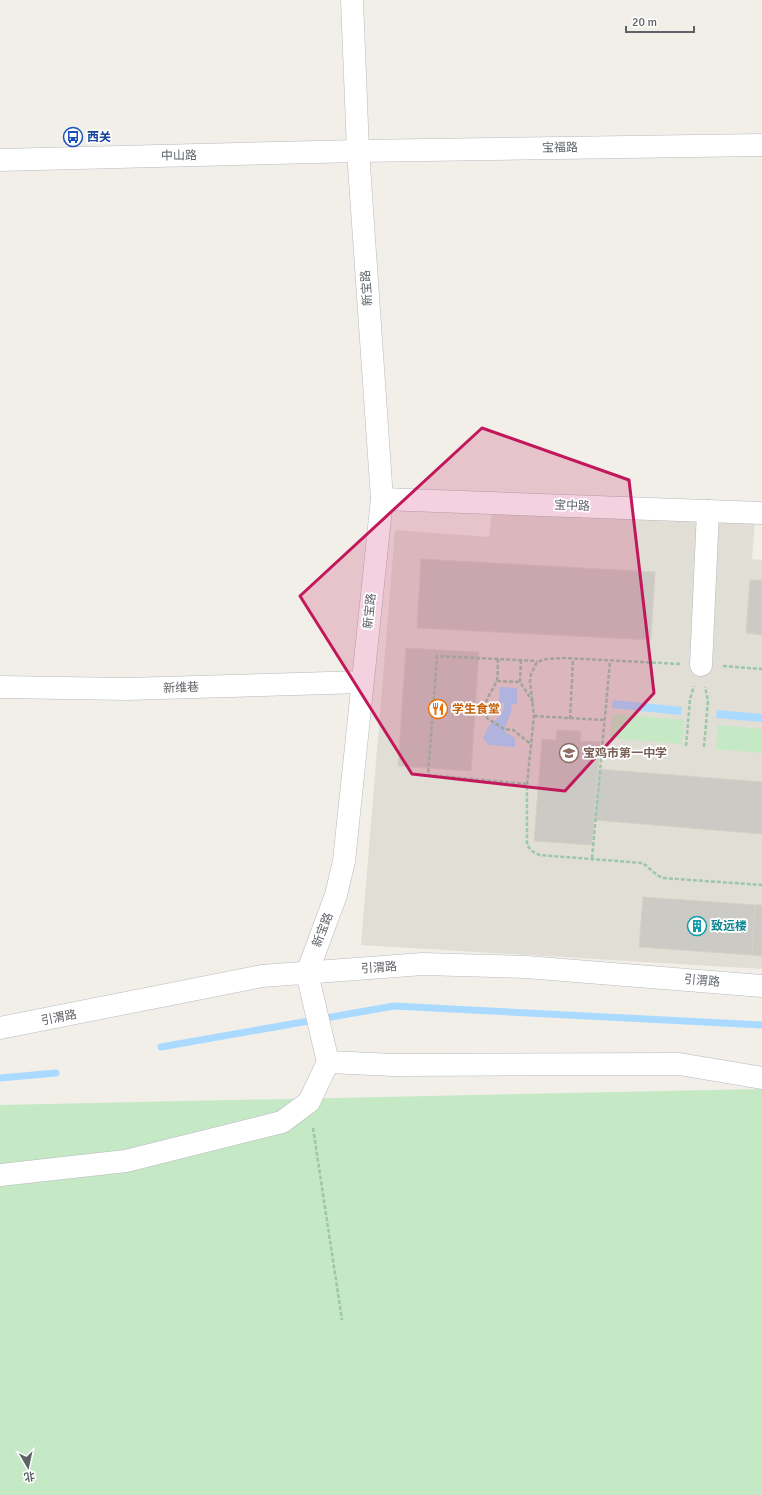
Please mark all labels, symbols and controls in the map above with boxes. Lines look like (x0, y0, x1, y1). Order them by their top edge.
scale bar (626, 8, 694, 34)
text: 20 m (632, 15, 657, 30)
bus stop icon: 西关 (62, 126, 84, 148)
place label: 西关 (87, 130, 111, 145)
street label: 宝福路 (542, 140, 578, 156)
street label: 中山路 (161, 148, 197, 164)
street label: 新宝路 (358, 270, 376, 306)
street label: 宝中路 (554, 498, 590, 514)
street label: 新宝路 (361, 592, 379, 630)
street label: 新维巷 (163, 680, 199, 696)
restaurant icon: 学生食堂 (427, 698, 449, 720)
place label: 学生食堂 (452, 702, 500, 717)
school or university icon: 宝鸡市第一中学 (558, 742, 580, 764)
place label: 宝鸡市第一中学 (583, 746, 667, 761)
street label: 新宝路 (310, 911, 336, 949)
building icon: 致远楼 (686, 915, 708, 937)
place label: 致远楼 (711, 919, 747, 934)
street label: 引渭路 (361, 959, 397, 977)
street label: 引渭路 (683, 972, 721, 990)
street label: 引渭路 (40, 1007, 78, 1029)
north arrow (8, 1447, 48, 1487)
text: 北 (23, 1469, 36, 1484)

